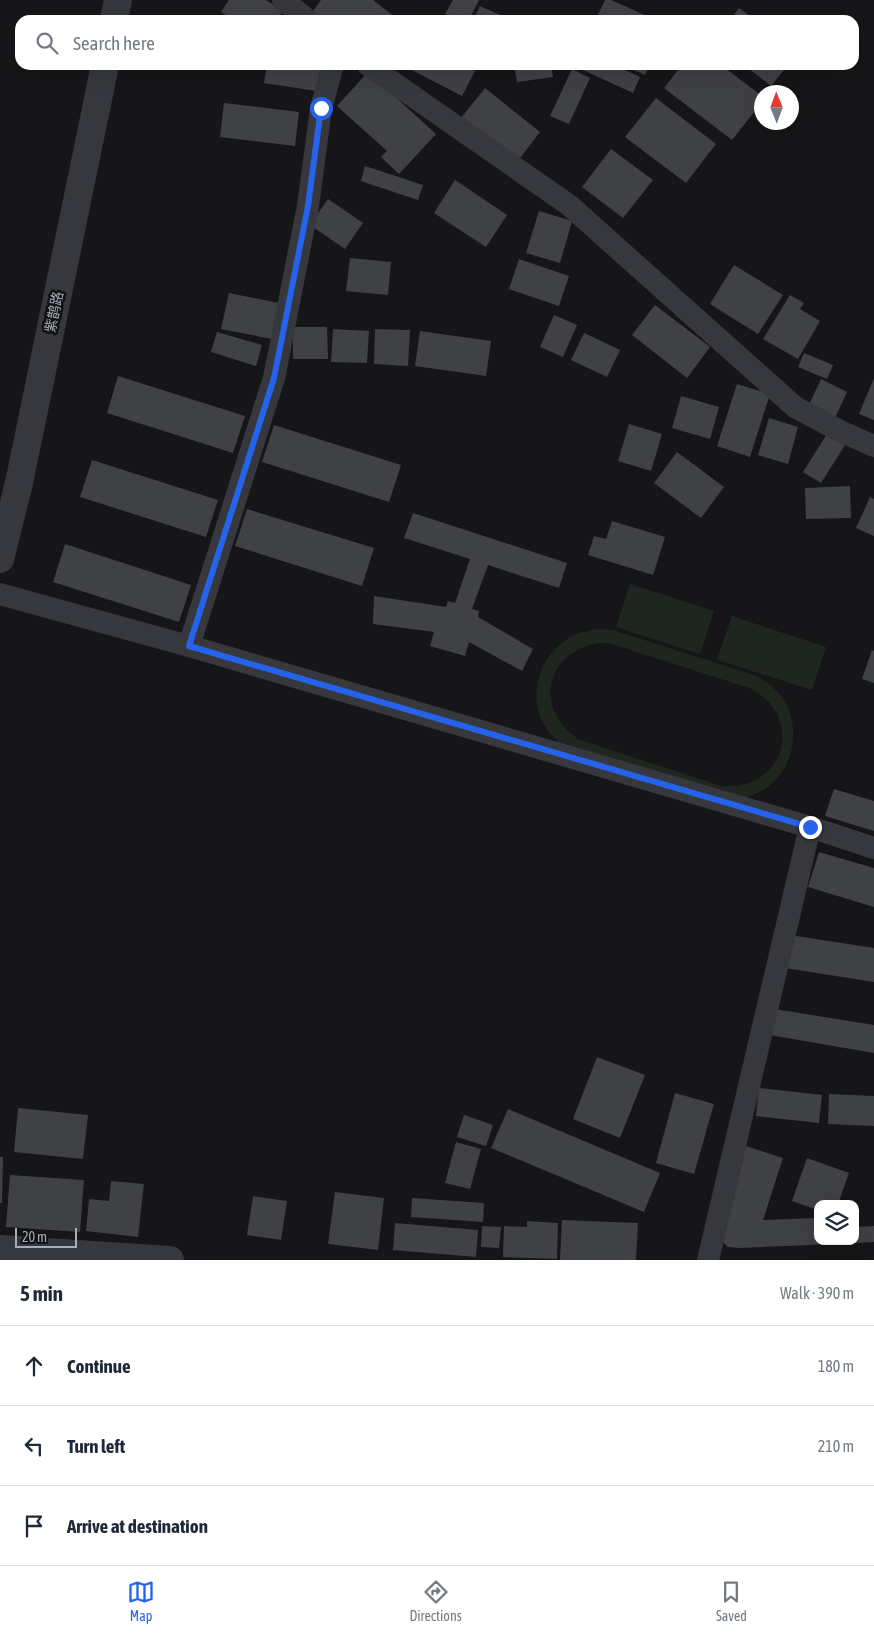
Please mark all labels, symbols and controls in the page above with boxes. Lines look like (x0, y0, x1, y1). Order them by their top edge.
search box (15, 15, 859, 70)
icon: search (33, 29, 61, 57)
text: Search here (73, 32, 155, 54)
north arrow (754, 85, 799, 130)
route start (310, 97, 333, 120)
street label: 紫鹊路 (42, 290, 66, 334)
route end (799, 816, 822, 839)
map controls (814, 1200, 859, 1245)
button: layers (814, 1200, 859, 1245)
scale bar (15, 1225, 78, 1248)
text: 20 m (22, 1229, 47, 1245)
text: 5 min (20, 1281, 63, 1305)
text: Walk · 390 m (780, 1284, 854, 1302)
icon: ahead (20, 1352, 48, 1380)
text: Continue (67, 1355, 131, 1377)
text: 180 m (818, 1357, 854, 1375)
icon: left (20, 1432, 48, 1460)
text: Turn left (67, 1435, 125, 1457)
text: 210 m (818, 1437, 854, 1455)
icon: arrive (20, 1512, 48, 1540)
text: Arrive at destination (67, 1515, 208, 1537)
tab: Map (127, 1578, 155, 1624)
tab: Directions (409, 1578, 462, 1624)
tab: Saved (716, 1578, 747, 1624)

